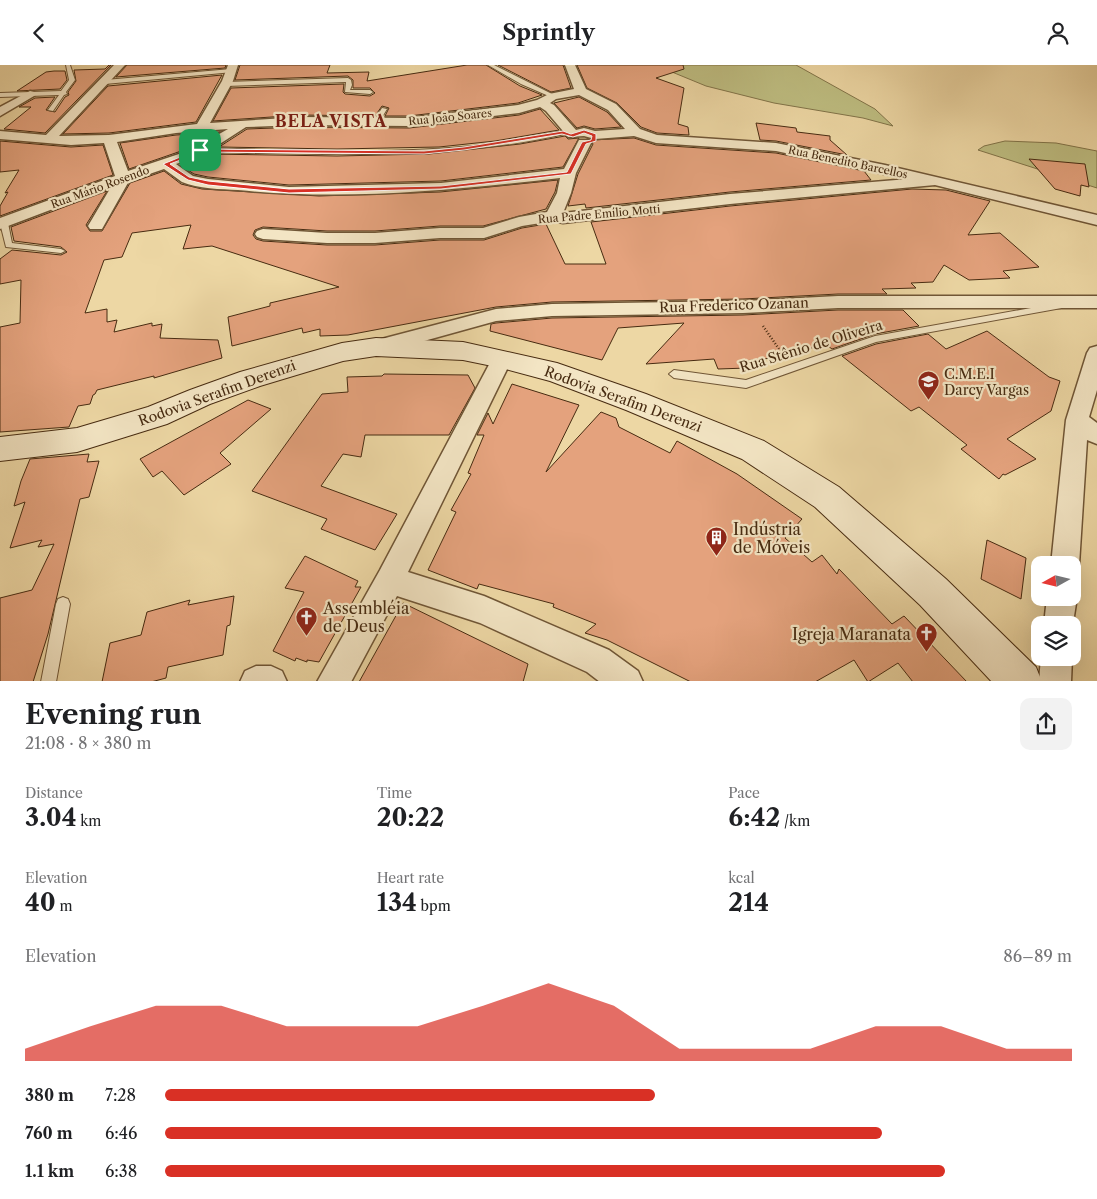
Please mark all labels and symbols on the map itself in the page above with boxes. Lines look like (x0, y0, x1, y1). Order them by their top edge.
street label: Rua João Soares (408, 106, 493, 128)
district label: BELA VISTA (275, 111, 387, 131)
pin (179, 129, 221, 171)
street label: Rua Benedito Barcellos (787, 142, 909, 182)
street label: Rua Mário Rosendo (49, 163, 151, 211)
street label: Rua Padre Emílio Motti (537, 202, 661, 226)
street label: Rua Frederico Ozanan (659, 293, 809, 317)
street label: Rua Stênio de Oliveira (737, 315, 885, 376)
street label: Rodovia Serafim Derenzi (136, 356, 298, 430)
street label: Rodovia Serafim Derenzi (542, 362, 704, 436)
place label: C.M.E.I Darcy Vargas (944, 365, 1029, 399)
school or university icon: C.M.E.I Darcy Vargas (916, 370, 940, 401)
place label: Indústria de Móveis (733, 519, 810, 557)
building icon: Indústria de Móveis (705, 526, 729, 557)
north arrow (1031, 556, 1081, 606)
place label: Assembléia de Deus (322, 598, 410, 636)
church icon: Assembléia de Deus (295, 605, 319, 636)
church icon: Igreja Maranata (915, 622, 939, 653)
place label: Igreja Maranata (792, 624, 912, 644)

